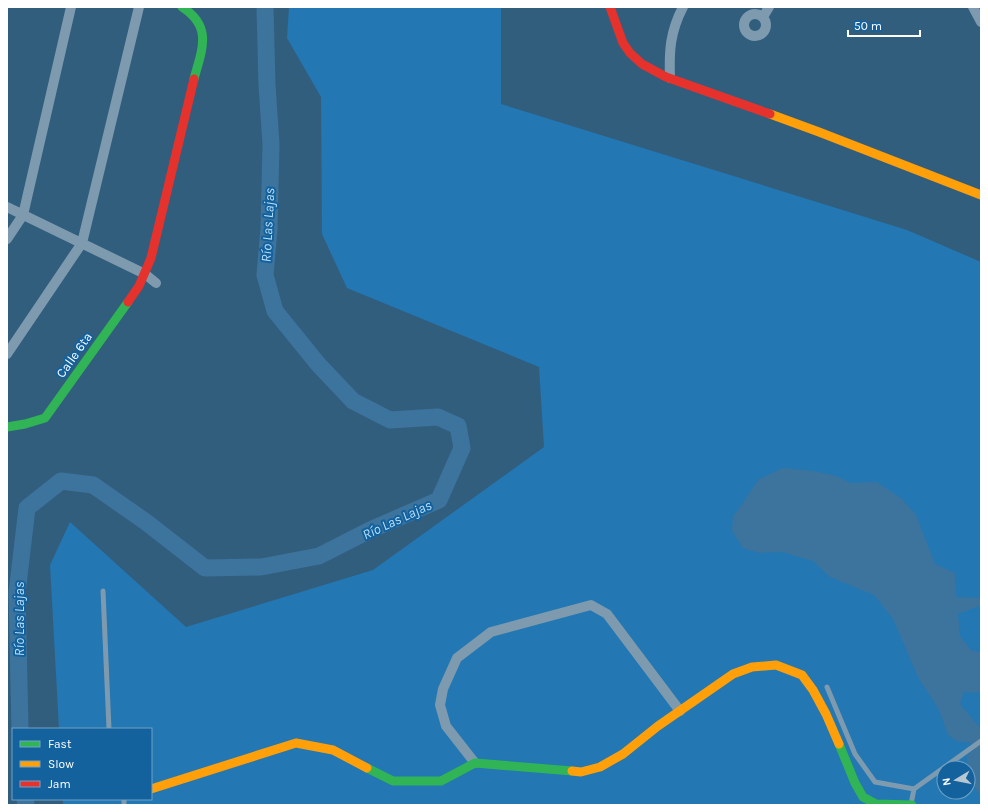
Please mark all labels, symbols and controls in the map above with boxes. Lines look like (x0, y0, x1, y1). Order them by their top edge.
scale bar (848, 12, 920, 38)
text: 50 m (854, 19, 882, 33)
water label: Río Las Lajas (258, 187, 278, 263)
street label: Calle 6ta (53, 330, 95, 380)
water label: Río Las Lajas (360, 496, 435, 543)
water label: Río Las Lajas (11, 581, 28, 656)
legend (12, 728, 152, 800)
text: Fast (48, 737, 72, 751)
text: Slow (48, 757, 74, 771)
north arrow (936, 760, 976, 800)
text: Jam (48, 777, 71, 791)
text: N (940, 777, 954, 787)

